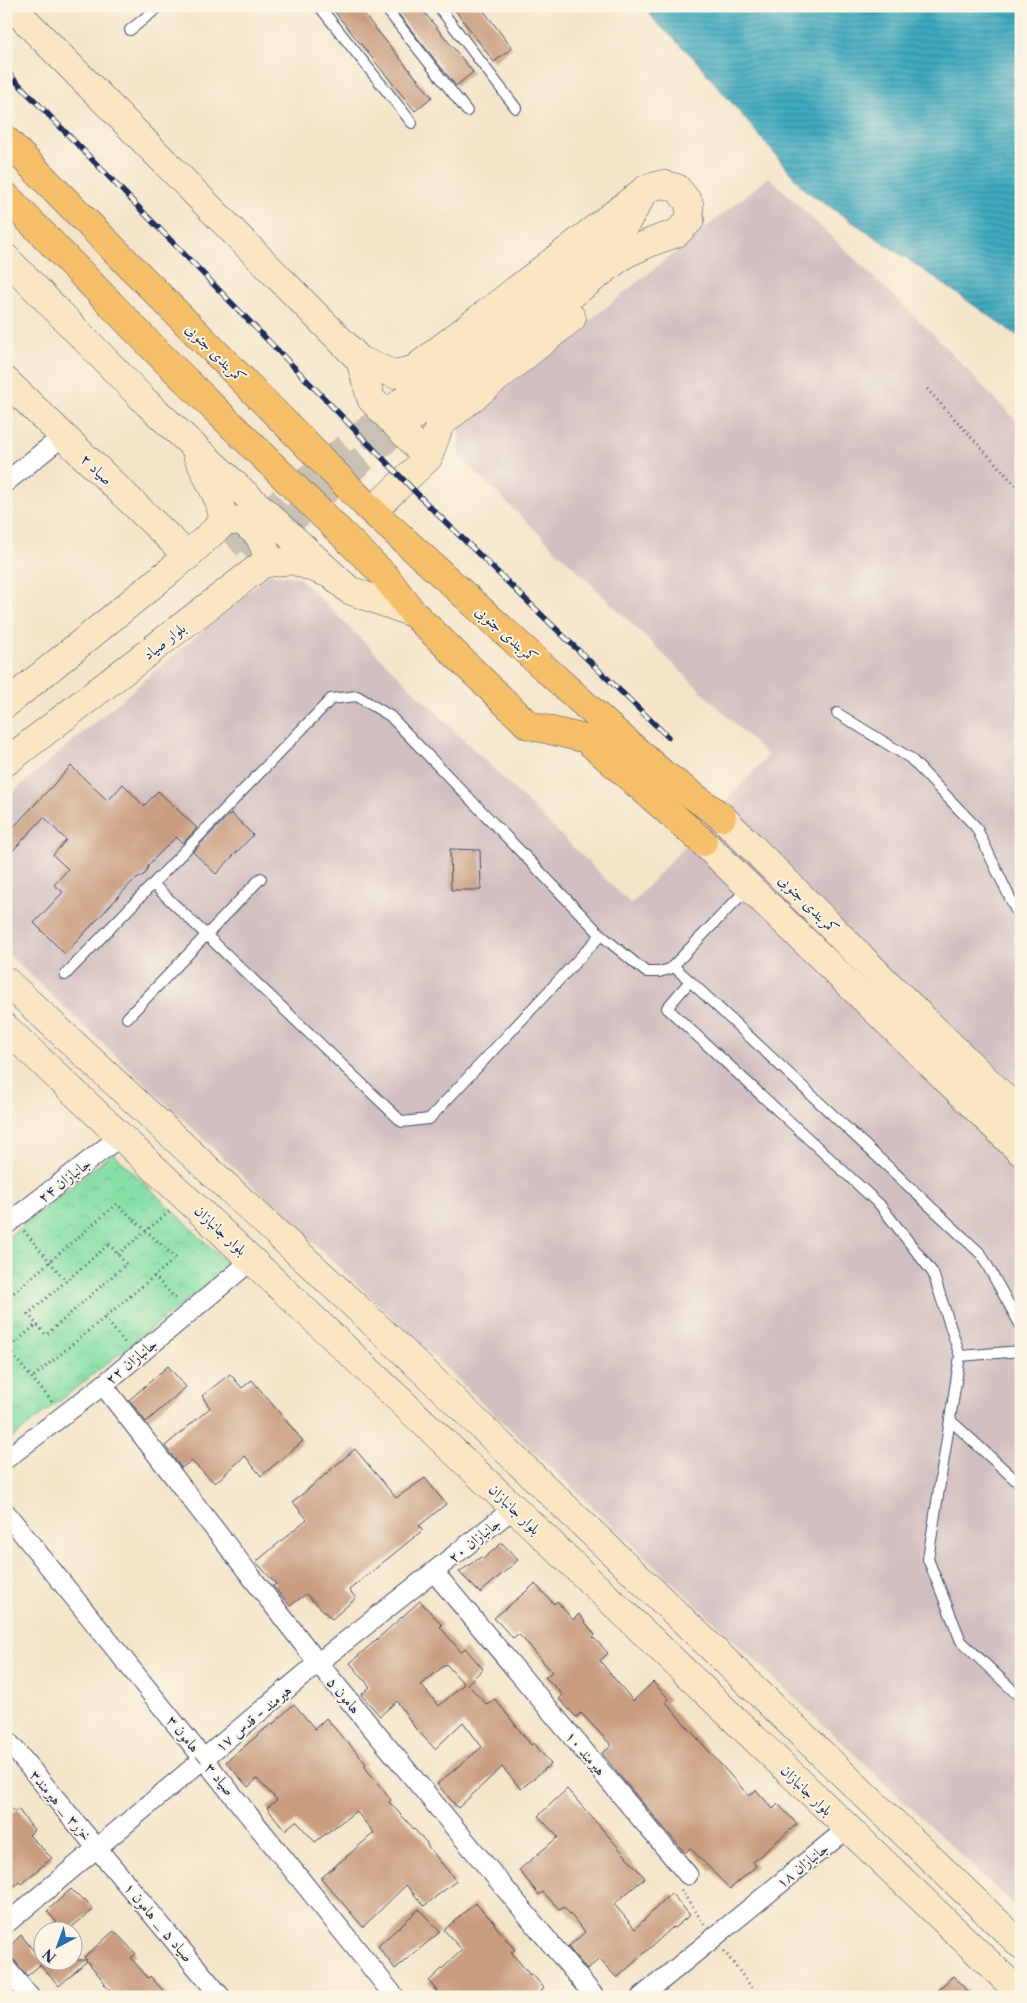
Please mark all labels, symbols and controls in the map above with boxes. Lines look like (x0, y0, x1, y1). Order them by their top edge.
street label: کمربندی جنوبی (180, 319, 250, 389)
street label: صیاد ۲ (77, 449, 117, 489)
street label: کمربندی جنوبی (471, 601, 542, 668)
street label: بلوار صیاد (139, 618, 189, 664)
street label: کمربندی جنوبی (773, 870, 843, 940)
street label: جانبازان ۲۴ (34, 1153, 94, 1207)
street label: بلوار جانبازان (191, 1201, 251, 1259)
street label: جانبازان ۲۲ (101, 1334, 161, 1388)
street label: بلوار جانبازان (485, 1480, 545, 1539)
street label: جانبازان ۲۰ (444, 1513, 504, 1567)
street label: هامون ۵ (323, 1673, 365, 1717)
street label: هیرمند - قدس ۱۷ (211, 1680, 295, 1756)
street label: صیاد ۳ _ هامون ۳ (163, 1711, 239, 1799)
street label: هیرمند ۱۰ (562, 1727, 610, 1779)
street label: بلوار جانبازان (777, 1761, 837, 1820)
street label: خزر۳ _ هیرمند۳ (26, 1766, 96, 1844)
street label: جانبازان ۱۸ (772, 1838, 832, 1892)
street label: صیاد ۵ _ هامون ۱ (120, 1878, 198, 1966)
north arrow (32, 1920, 82, 1970)
text: N (39, 1945, 60, 1967)

